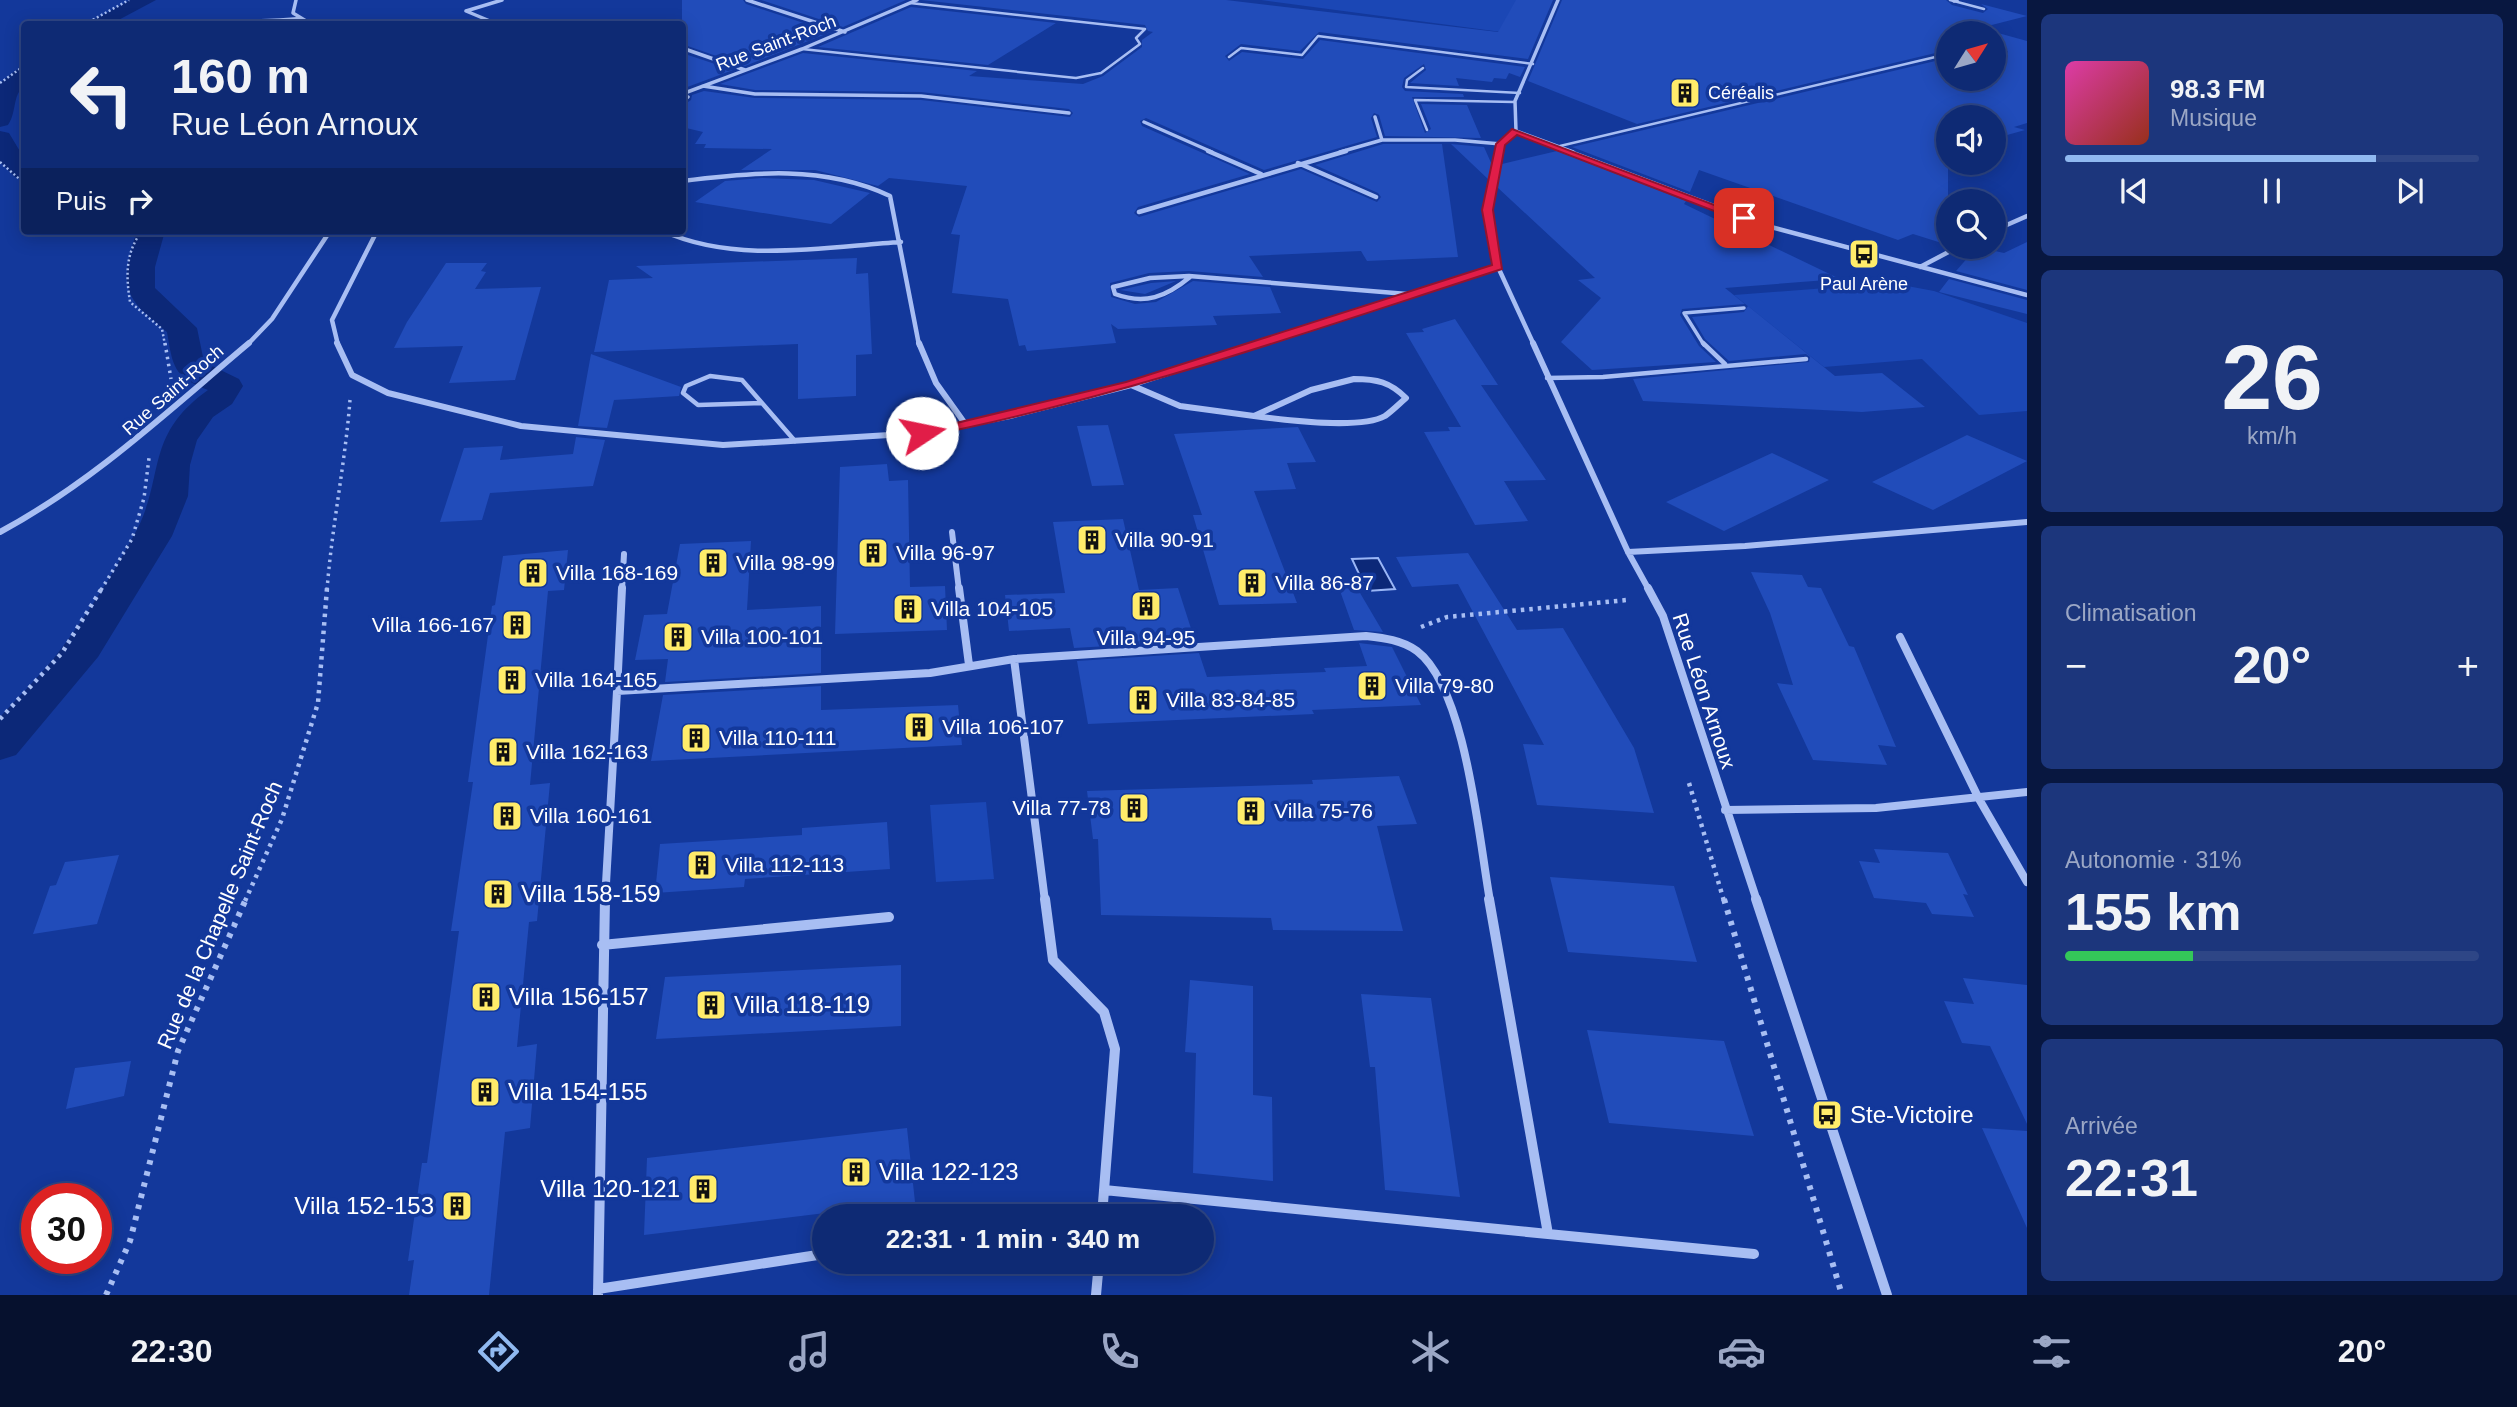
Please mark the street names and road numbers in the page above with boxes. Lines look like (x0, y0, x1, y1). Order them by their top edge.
street label: Rue Saint-Roch (713, 11, 839, 75)
street label: Rue Saint-Roch (118, 341, 228, 439)
street label: Rue Léon Arnoux (1668, 610, 1741, 772)
street label: Rue de la Chapelle Saint-Roch (153, 778, 286, 1052)

